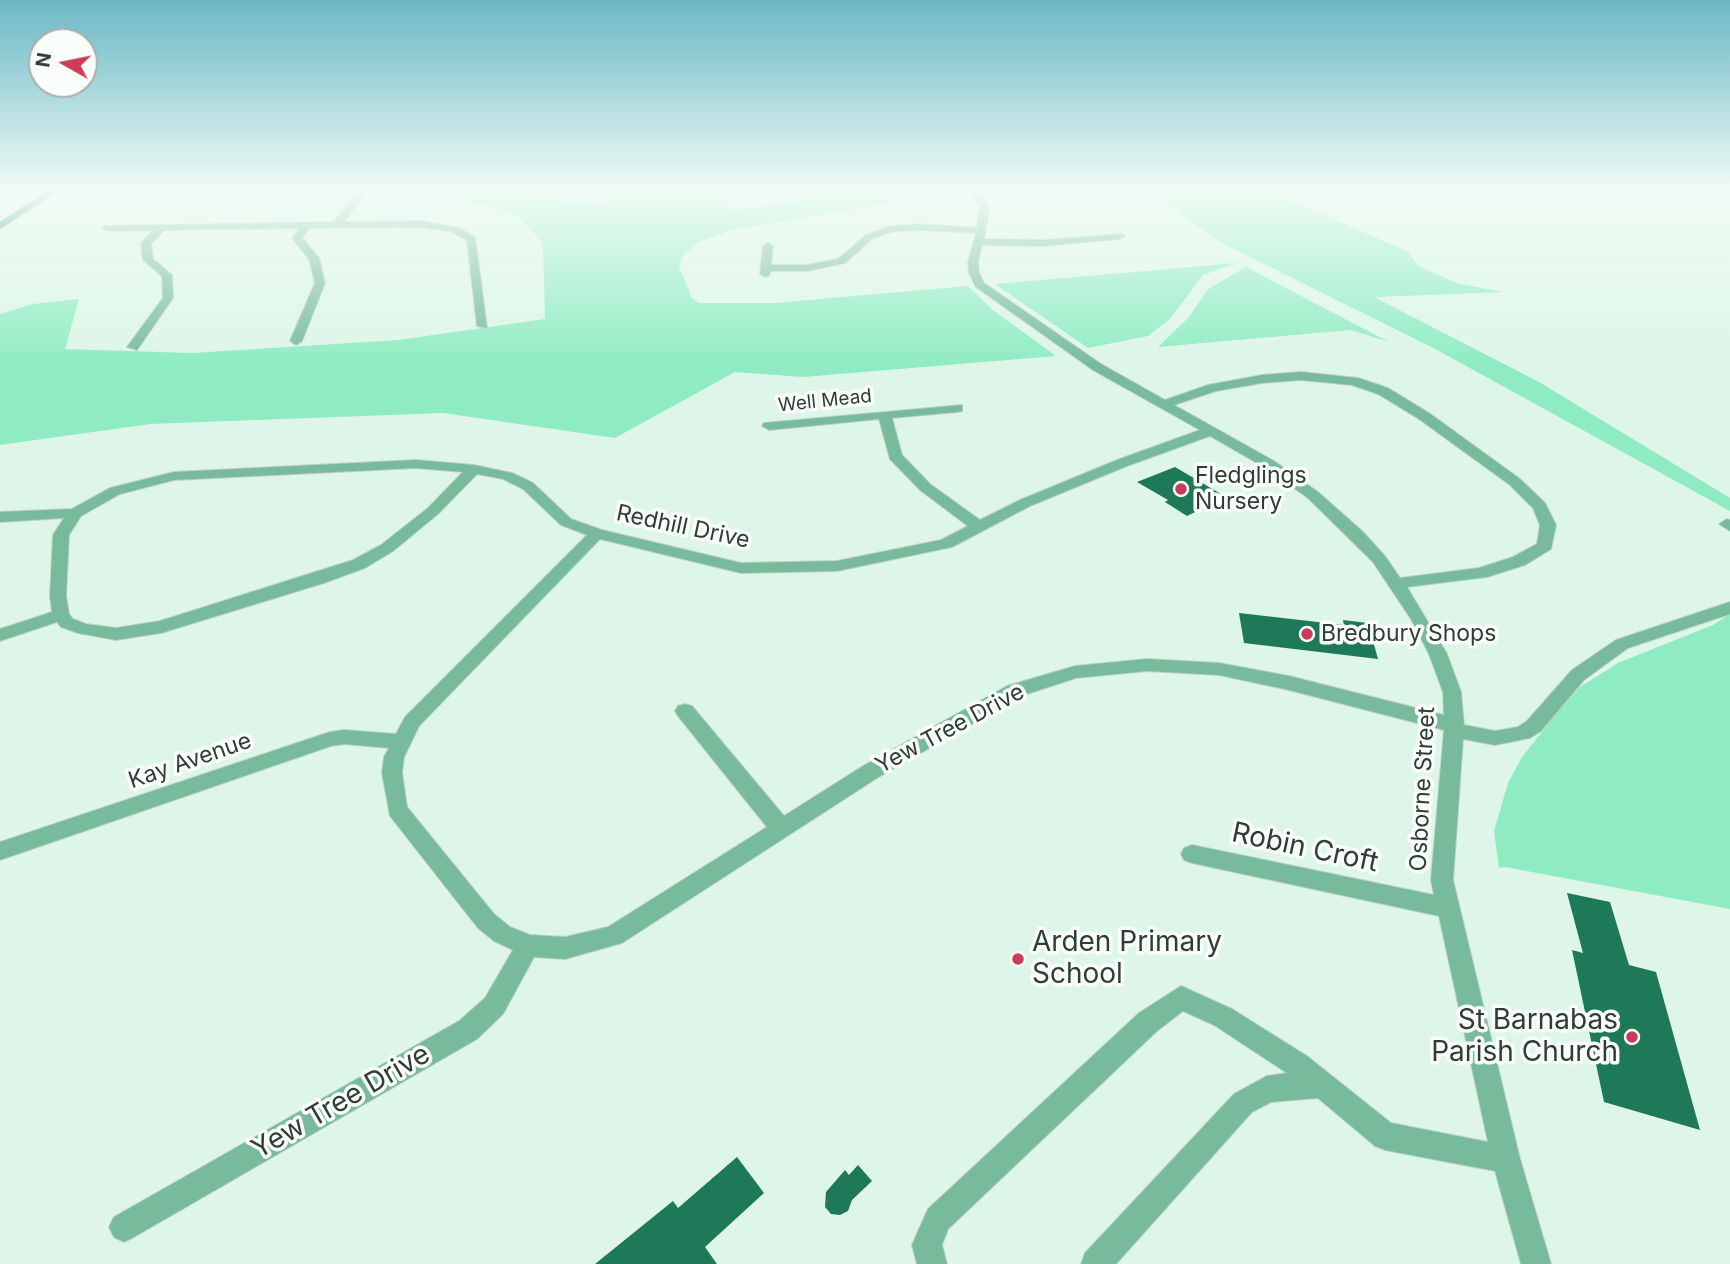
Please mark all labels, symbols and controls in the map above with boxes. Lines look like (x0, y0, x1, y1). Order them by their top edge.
north arrow (28, 28, 98, 98)
text: N (31, 51, 56, 69)
street label: Well Mead (777, 385, 873, 417)
place label: Fledglings Nursery (1195, 462, 1307, 516)
marker: Fledglings Nursery (1173, 481, 1189, 497)
street label: Redhill Drive (614, 499, 752, 555)
place label: Bredbury Shops (1321, 620, 1496, 648)
marker: Bredbury Shops (1299, 626, 1315, 642)
street label: Yew Tree Drive (871, 678, 1029, 780)
street label: Osborne Street (1405, 706, 1441, 872)
street label: Kay Avenue (125, 727, 255, 795)
street label: Robin Croft (1229, 816, 1381, 880)
place label: Arden Primary School (1032, 926, 1222, 992)
marker: Arden Primary School (1010, 951, 1026, 967)
place label: St Barnabas Parish Church (1431, 1004, 1618, 1070)
marker: St Barnabas Parish Church (1624, 1029, 1640, 1045)
street label: Yew Tree Drive (246, 1037, 436, 1167)

